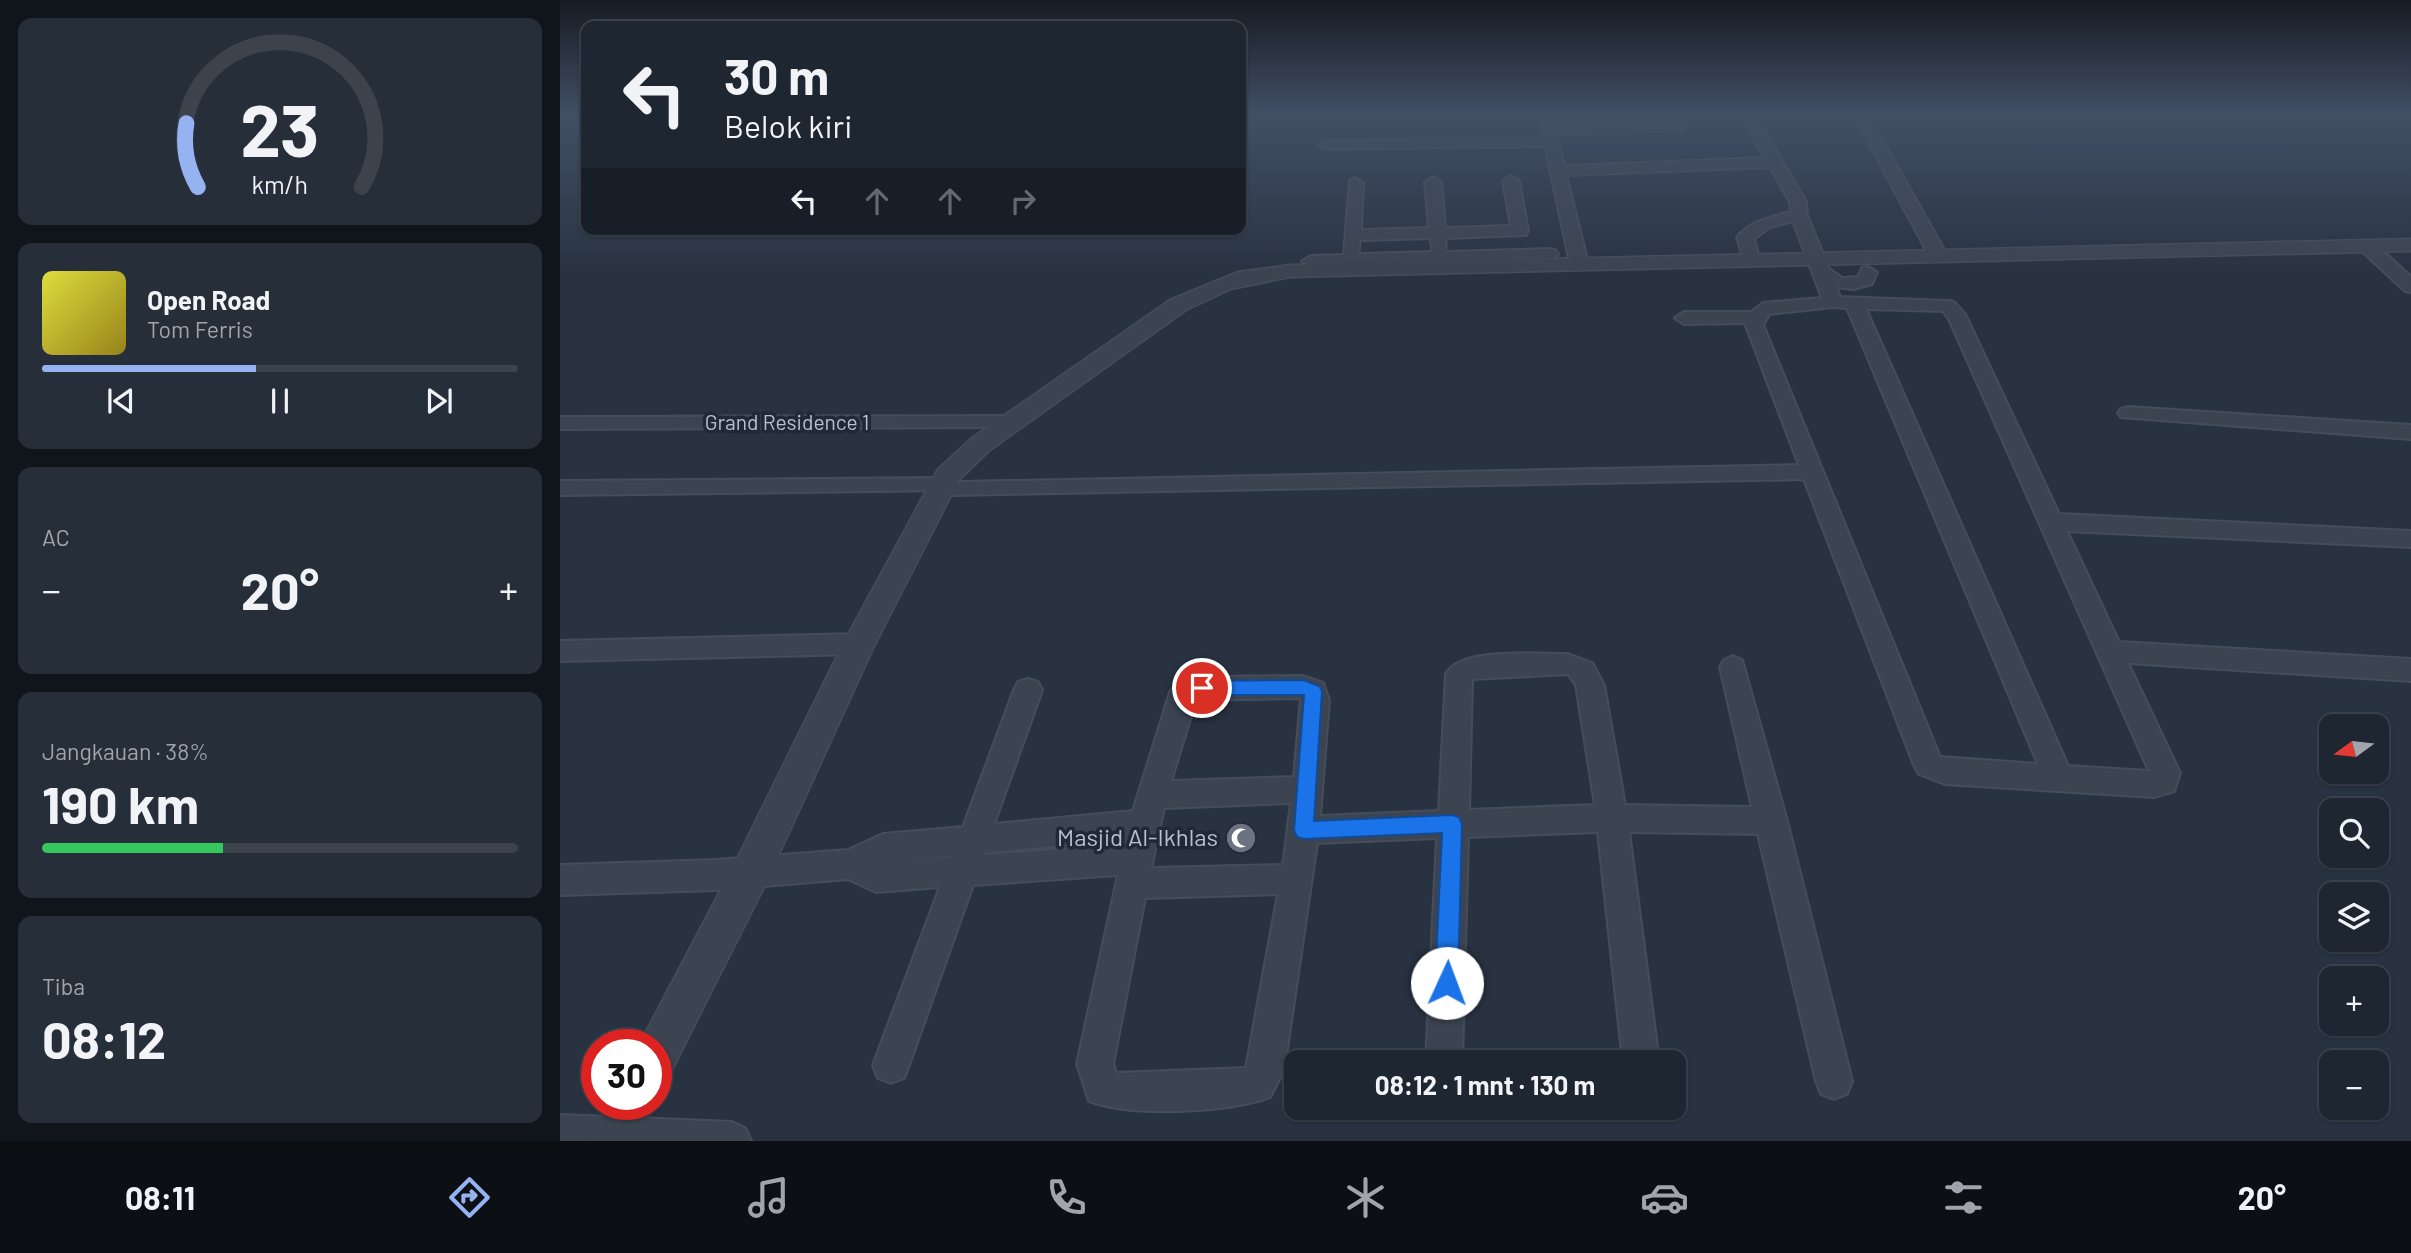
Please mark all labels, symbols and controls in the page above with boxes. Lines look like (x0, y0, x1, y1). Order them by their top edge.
text: 30 m (724, 46, 829, 105)
icon: left (609, 49, 700, 140)
text: 23 (240, 85, 320, 173)
text: Belok kiri (724, 106, 852, 144)
text: km/h (252, 169, 308, 199)
icon: left (785, 182, 823, 220)
icon: ahead (858, 182, 896, 220)
icon: ahead (931, 182, 969, 220)
icon: right (1004, 182, 1042, 220)
text: Open Road (147, 284, 270, 315)
text: Tom Ferris (147, 315, 253, 343)
icon: previous (102, 382, 140, 420)
icon: pause (261, 382, 299, 420)
icon: next (420, 382, 458, 420)
street label: Grand Residence 1 (705, 409, 869, 434)
text: AC (42, 523, 70, 551)
text: 20° (241, 558, 319, 620)
text: − (42, 566, 61, 612)
text: + (499, 566, 518, 612)
pin (1172, 658, 1232, 718)
icon: arrive (1183, 669, 1221, 707)
north arrow (2319, 714, 2389, 784)
map controls (2319, 714, 2389, 1120)
text: Jangkauan · 38% (42, 737, 209, 765)
text: 190 km (42, 772, 199, 834)
button: search (2319, 798, 2389, 868)
mosque icon: Masjid Al-Ikhlas (1224, 821, 1258, 855)
place label: Masjid Al-Ikhlas (1057, 822, 1218, 851)
button: layers (2319, 882, 2389, 952)
position arrow (1410, 946, 1484, 1020)
button: + (2319, 966, 2389, 1036)
text: Tiba (42, 972, 85, 1000)
text: 08:12 (42, 1007, 166, 1069)
speed limit sign: 30 (581, 1029, 672, 1120)
button: − (2319, 1050, 2389, 1120)
text: 08:12 · 1 mnt · 130 m (1375, 1069, 1595, 1100)
icon: directions (445, 1173, 494, 1222)
icon: music (744, 1173, 793, 1222)
icon: phone (1042, 1173, 1091, 1222)
icon: climate (1341, 1173, 1390, 1222)
icon: car (1640, 1173, 1689, 1222)
icon: filters (1939, 1173, 1988, 1222)
text: 08:11 (125, 1178, 195, 1216)
text: 20° (2238, 1178, 2286, 1216)

